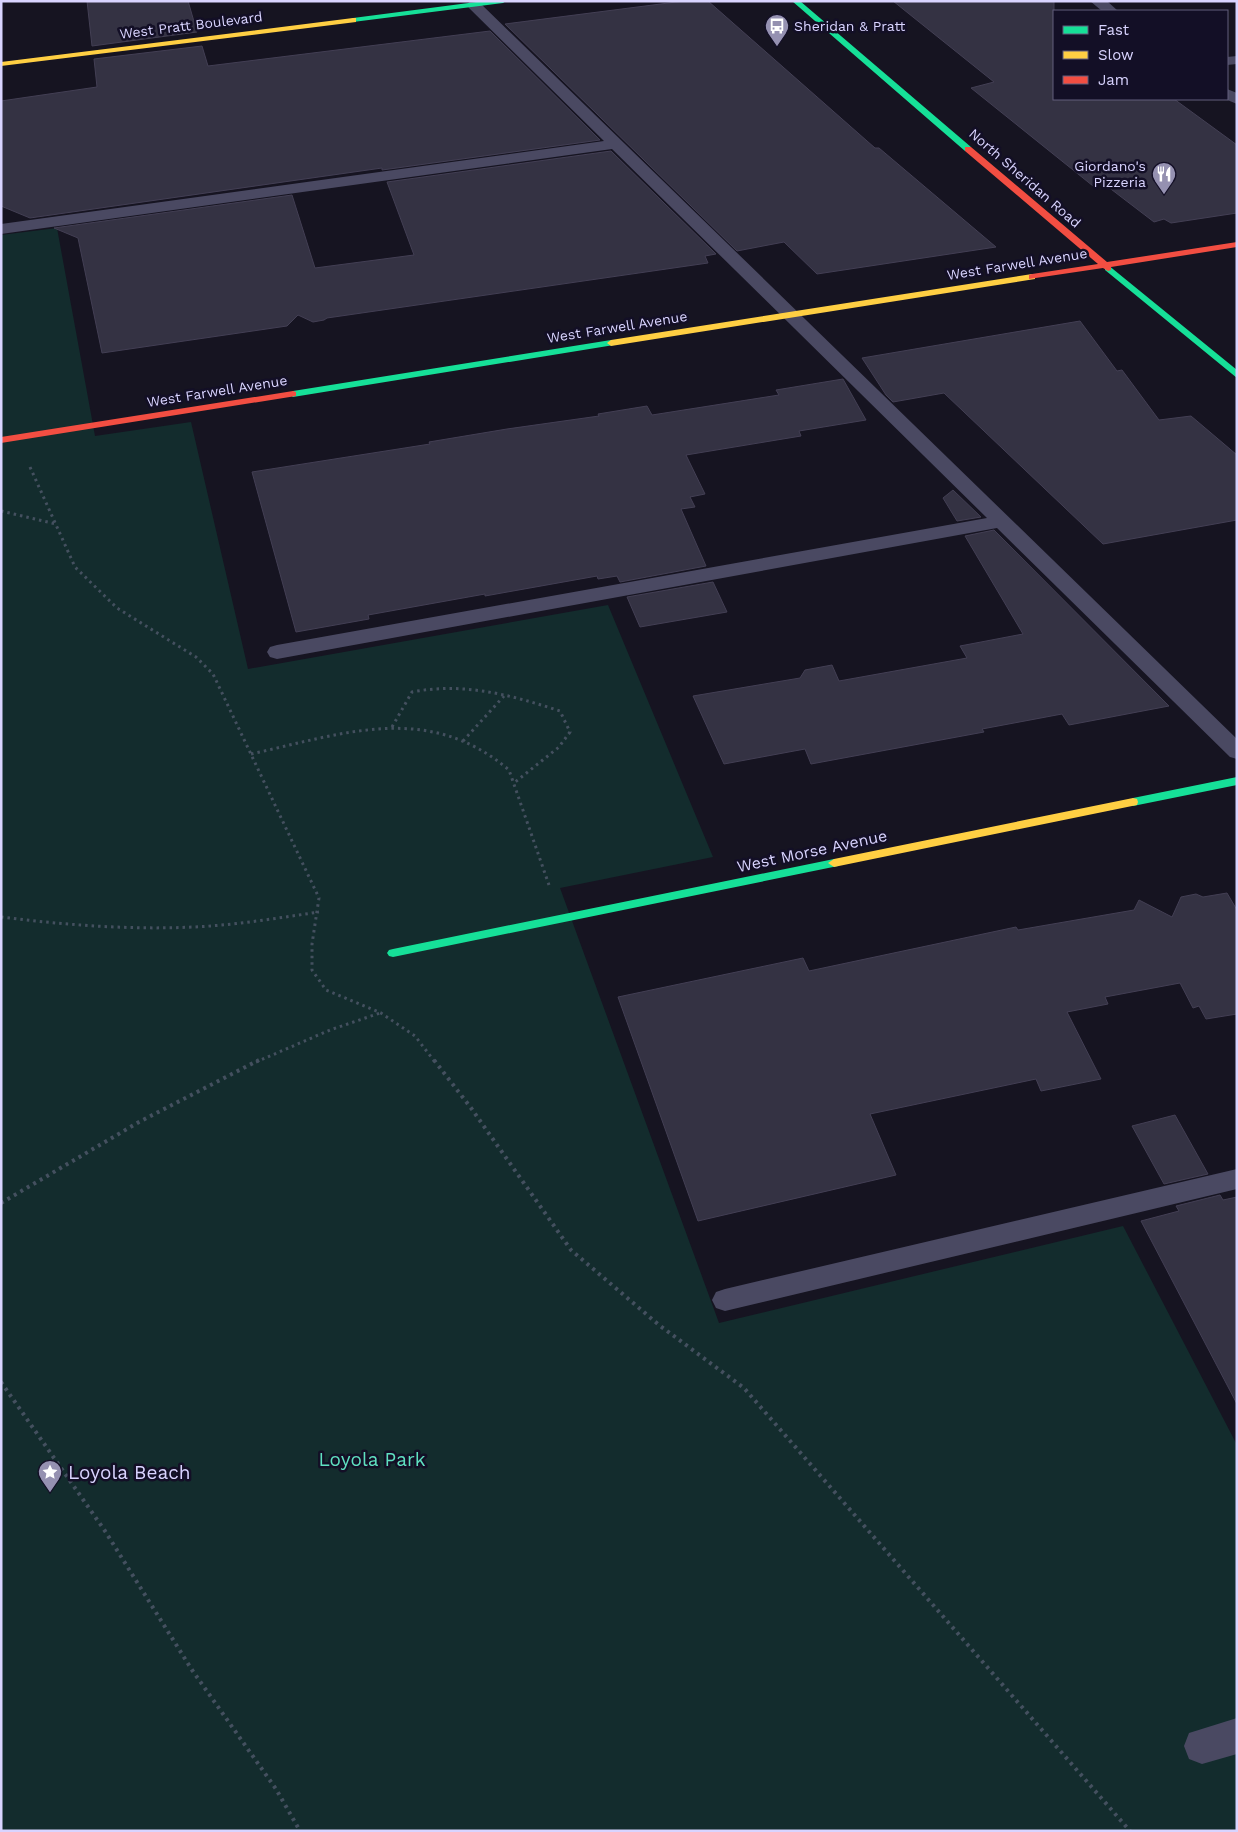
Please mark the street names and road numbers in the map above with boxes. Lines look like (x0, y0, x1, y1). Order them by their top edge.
street label: West Pratt Boulevard (119, 8, 263, 42)
street label: North Sheridan Road (966, 125, 1084, 231)
street label: West Farwell Avenue (946, 245, 1088, 283)
street label: West Farwell Avenue (546, 308, 688, 346)
street label: West Farwell Avenue (146, 372, 288, 410)
street label: West Morse Avenue (735, 826, 889, 876)

